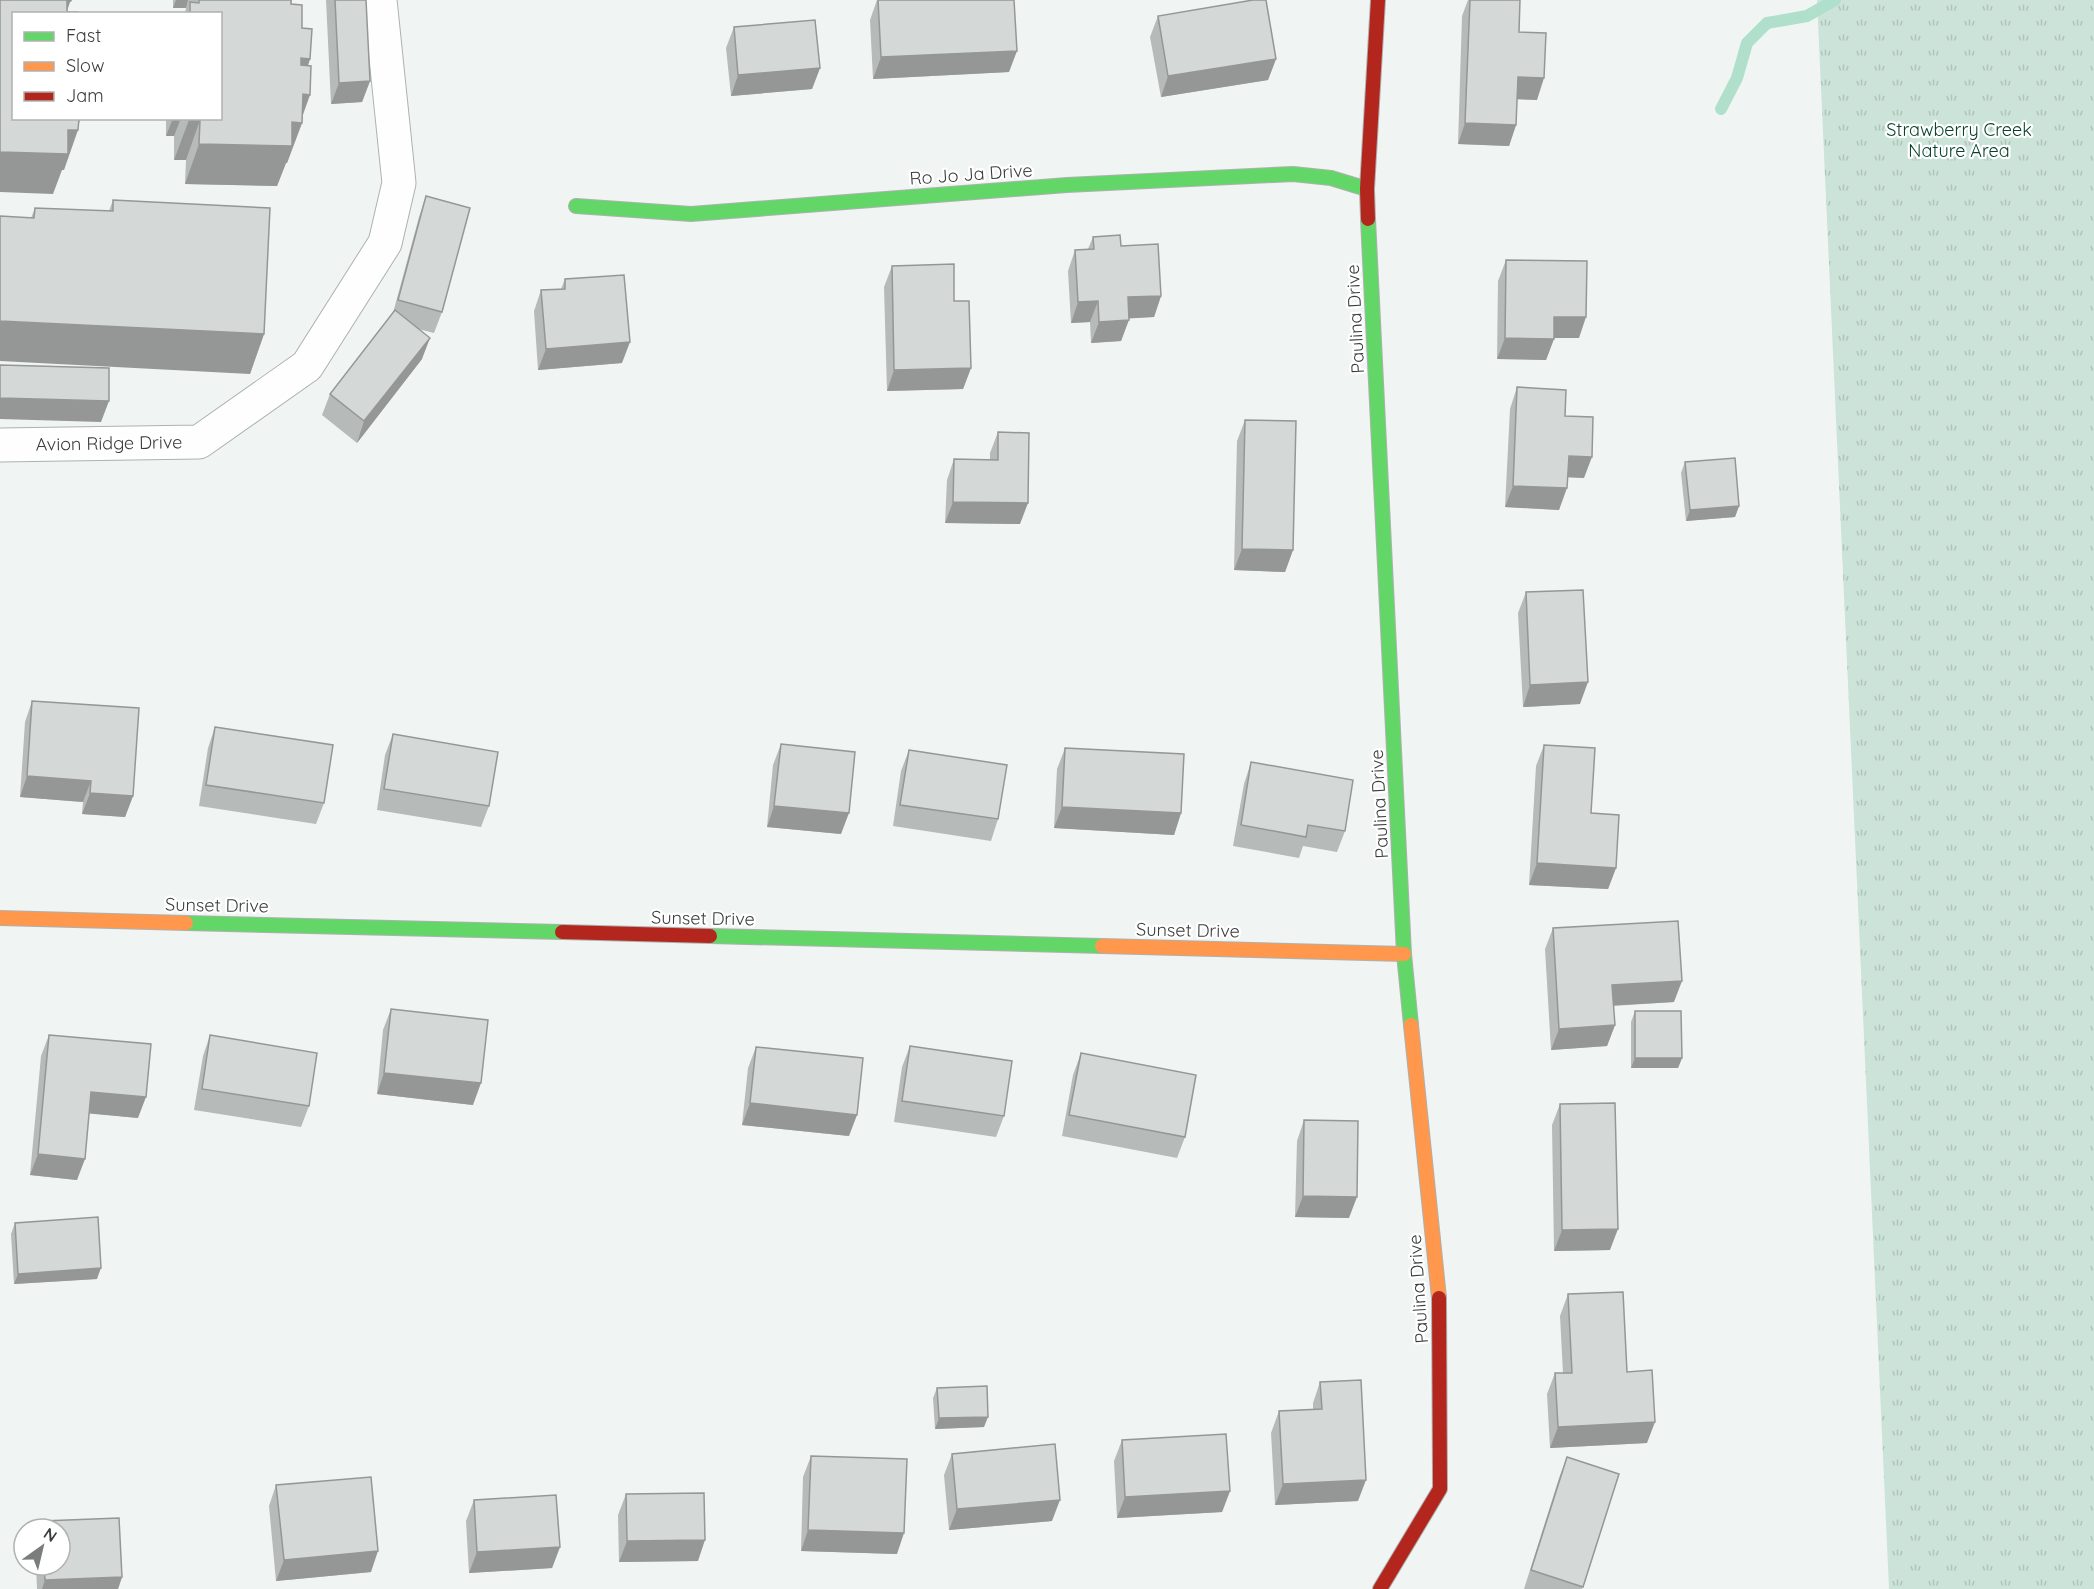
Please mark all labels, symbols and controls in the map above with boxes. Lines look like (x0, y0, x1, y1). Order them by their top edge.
legend (12, 12, 222, 120)
text: Fast (66, 24, 101, 47)
text: Slow (66, 54, 104, 77)
text: Jam (66, 84, 104, 107)
park label: Strawberry Creek Nature Area (1886, 118, 2032, 162)
street label: Ro Jo Ja Drive (909, 158, 1033, 190)
street label: Paulina Drive (1341, 264, 1369, 374)
street label: Avion Ridge Drive (35, 430, 183, 456)
street label: Paulina Drive (1365, 749, 1393, 859)
street label: Sunset Drive (165, 893, 269, 917)
street label: Sunset Drive (651, 906, 755, 930)
street label: Sunset Drive (1136, 918, 1240, 942)
street label: Paulina Drive (1403, 1234, 1433, 1344)
north arrow (12, 1517, 72, 1577)
text: N (40, 1523, 61, 1546)

